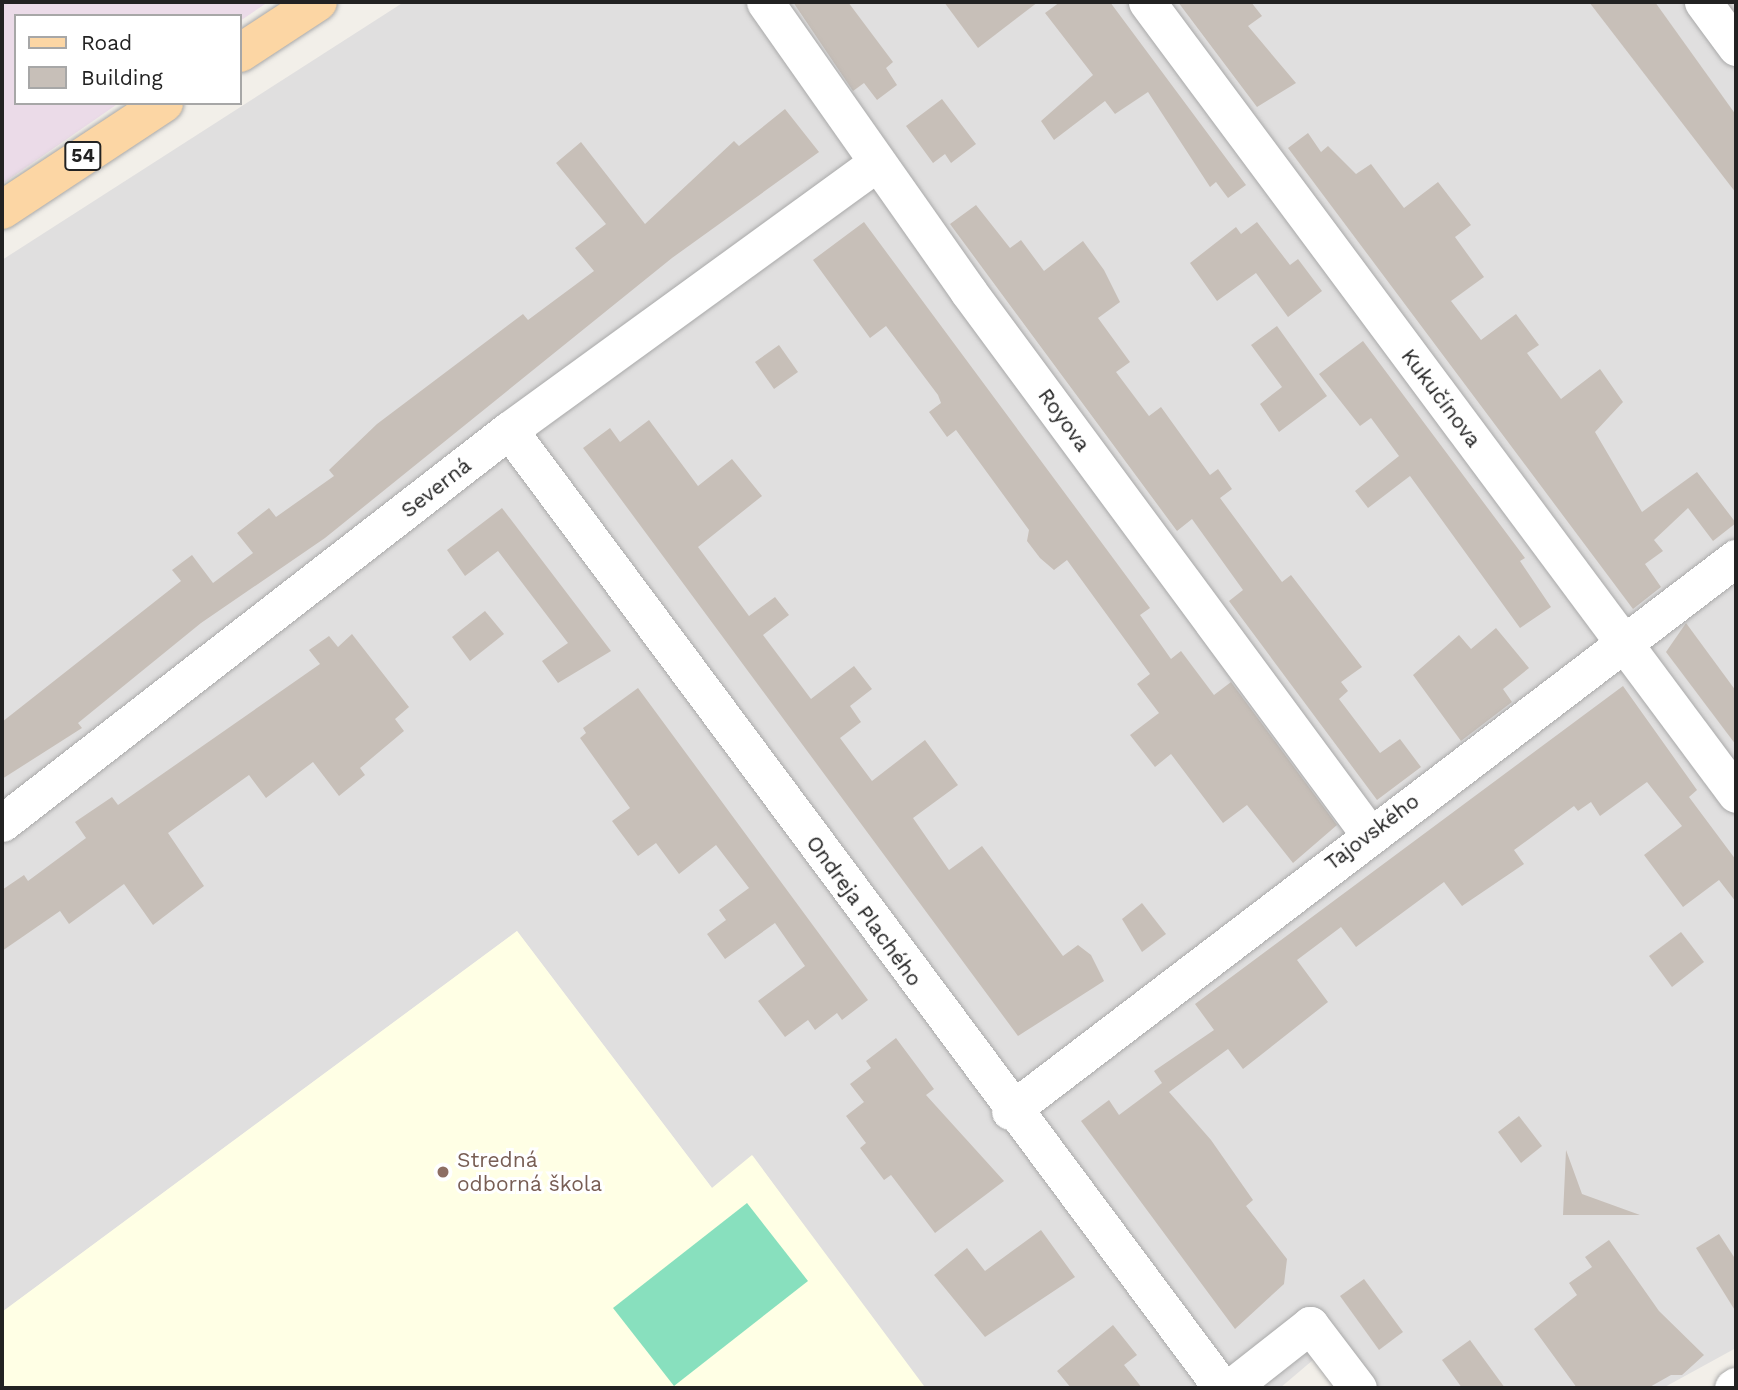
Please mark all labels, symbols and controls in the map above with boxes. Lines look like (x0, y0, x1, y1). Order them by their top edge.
legend (14, 14, 242, 105)
text: Road (81, 30, 132, 55)
text: Building (81, 65, 163, 90)
road number: 54 (64, 140, 102, 172)
street label: Kukučínova (1396, 344, 1486, 452)
street label: Royova (1033, 384, 1095, 456)
street label: Severná (396, 453, 476, 523)
street label: Tajovského (1320, 788, 1424, 876)
street label: Ondreja Plachého (801, 831, 927, 991)
place label: Stredná odborná škola (457, 1147, 603, 1197)
marker: Stredná odborná škola (435, 1164, 451, 1180)

